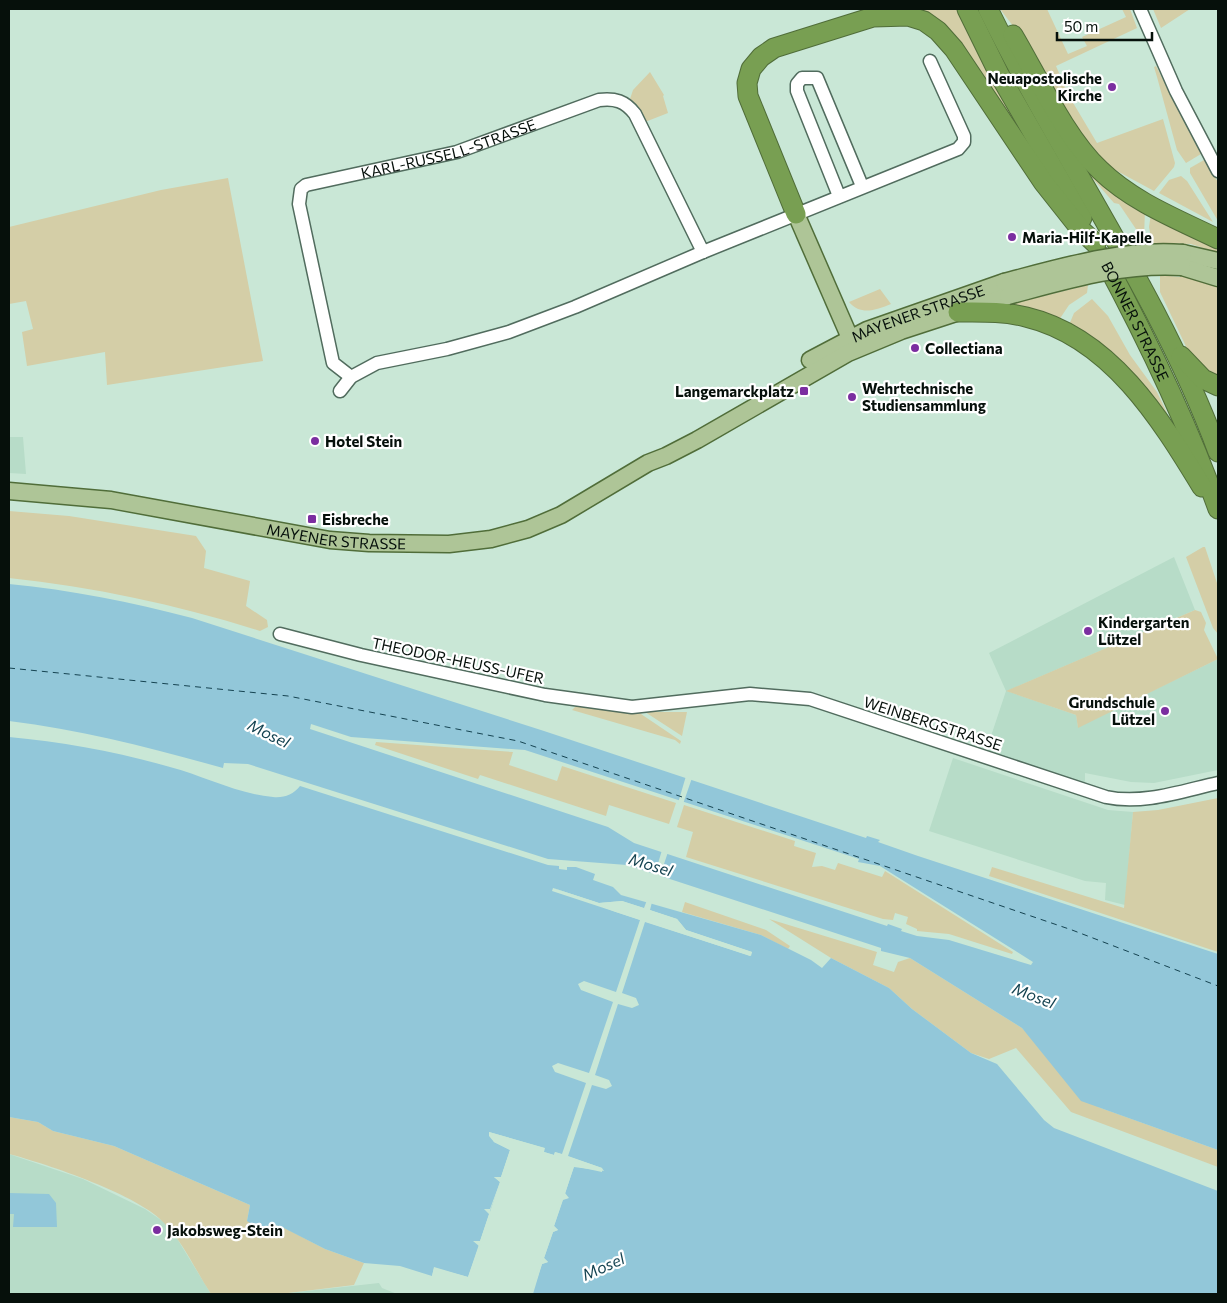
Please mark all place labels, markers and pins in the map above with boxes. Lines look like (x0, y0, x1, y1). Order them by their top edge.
place label: Neuapostolische Kirche (987, 69, 1102, 104)
marker: Neuapostolische Kirche (1106, 81, 1118, 93)
place label: Maria-Hilf-Kapelle (1022, 228, 1152, 246)
marker: Maria-Hilf-Kapelle (1006, 231, 1018, 243)
place label: Collectiana (925, 339, 1003, 357)
marker: Collectiana (909, 342, 921, 354)
place label: Wehrtechnische Studiensammlung (862, 379, 986, 414)
place label: Langemarckplatz (675, 382, 794, 400)
marker: Langemarckplatz (798, 385, 810, 397)
marker: Wehrtechnische Studiensammlung (846, 391, 858, 403)
place label: Hotel Stein (325, 432, 402, 450)
marker: Hotel Stein (309, 435, 321, 447)
place label: Eisbreche (322, 510, 389, 528)
marker: Eisbreche (306, 513, 318, 525)
place label: Kindergarten Lützel (1098, 613, 1189, 648)
marker: Kindergarten Lützel (1082, 625, 1094, 637)
place label: Grundschule Lützel (1068, 693, 1155, 728)
marker: Grundschule Lützel (1159, 705, 1171, 717)
place label: Jakobsweg-Stein (167, 1221, 283, 1239)
marker: Jakobsweg-Stein (151, 1224, 163, 1236)

